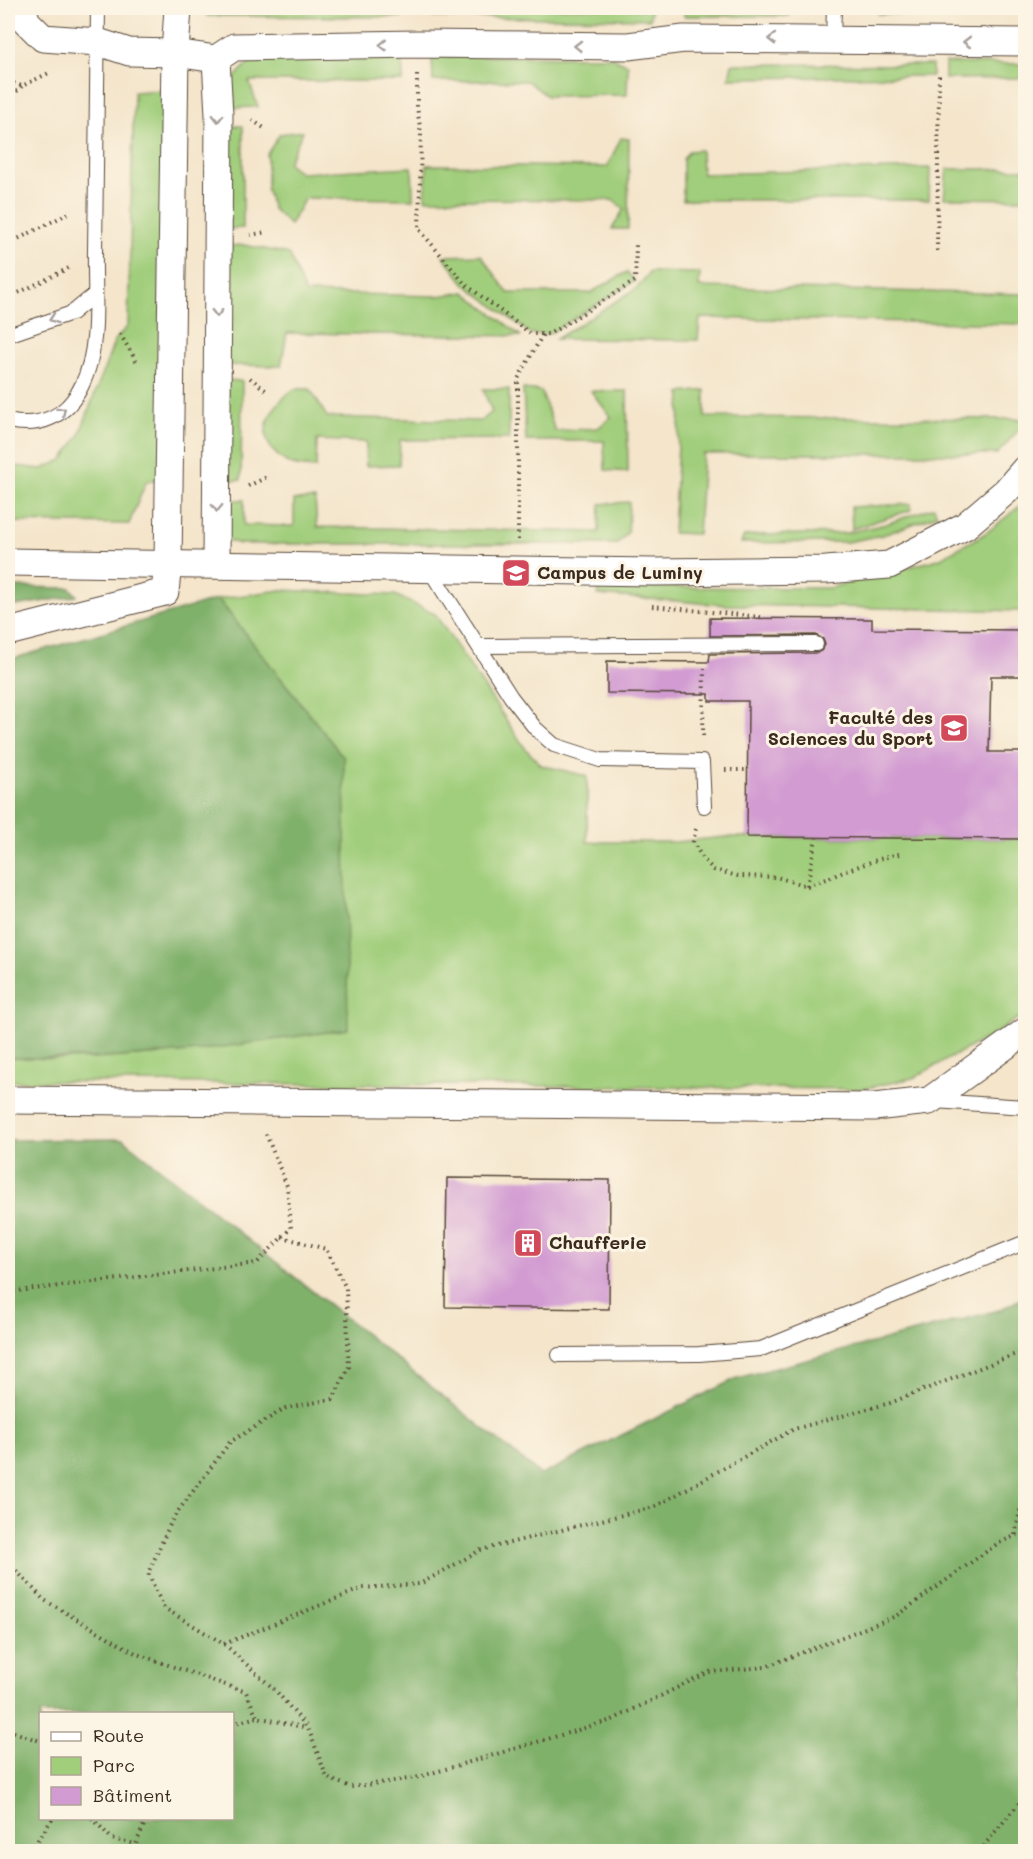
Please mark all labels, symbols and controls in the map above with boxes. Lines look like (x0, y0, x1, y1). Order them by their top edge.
one-way arrow (768, 32, 777, 45)
one-way arrow (963, 36, 972, 48)
one-way arrow (378, 38, 387, 51)
one-way arrow (573, 40, 582, 52)
one-way arrow (212, 113, 225, 122)
one-way arrow (211, 308, 223, 317)
one-way arrow (48, 312, 59, 324)
one-way arrow (55, 407, 66, 418)
one-way arrow (210, 503, 223, 512)
school or university icon: Campus de Luminy (500, 557, 532, 589)
place label: Campus de Luminy (537, 560, 703, 584)
place label: Faculté des Sciences du Sport (768, 705, 933, 750)
school or university icon: Faculté des Sciences du Sport (938, 712, 970, 744)
building icon: Chaufferie (512, 1227, 544, 1259)
place label: Chaufferie (549, 1230, 647, 1254)
legend (39, 1712, 234, 1820)
text: Route (93, 1723, 144, 1747)
text: Parc (93, 1753, 135, 1777)
text: Bâtiment (93, 1783, 172, 1807)

